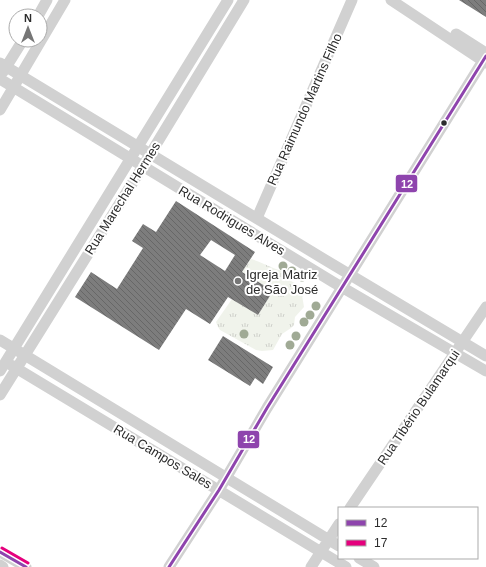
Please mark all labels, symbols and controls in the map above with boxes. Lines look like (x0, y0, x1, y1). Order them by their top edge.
north arrow (8, 8, 48, 48)
text: N (24, 12, 32, 24)
street label: Rua Raimundo Martins Filho (264, 31, 345, 188)
unlabelled marker (439, 118, 449, 128)
street label: Rua Marechal Hermes (82, 139, 164, 257)
line badge: 12 (395, 174, 418, 193)
text: 12 (401, 178, 413, 190)
street label: Rua Rodrigues Alves (176, 183, 288, 258)
place label: Igreja Matriz de São José (246, 267, 318, 297)
marker: Igreja Matriz de São José (233, 276, 243, 286)
street label: Rua Tibério Bulamarqui (374, 347, 463, 468)
street label: Rua Campos Sales (111, 421, 215, 492)
line badge: 12 (237, 430, 260, 449)
text: 12 (243, 433, 255, 445)
legend (338, 507, 478, 559)
text: 12 (374, 516, 388, 530)
text: 17 (374, 536, 388, 550)

